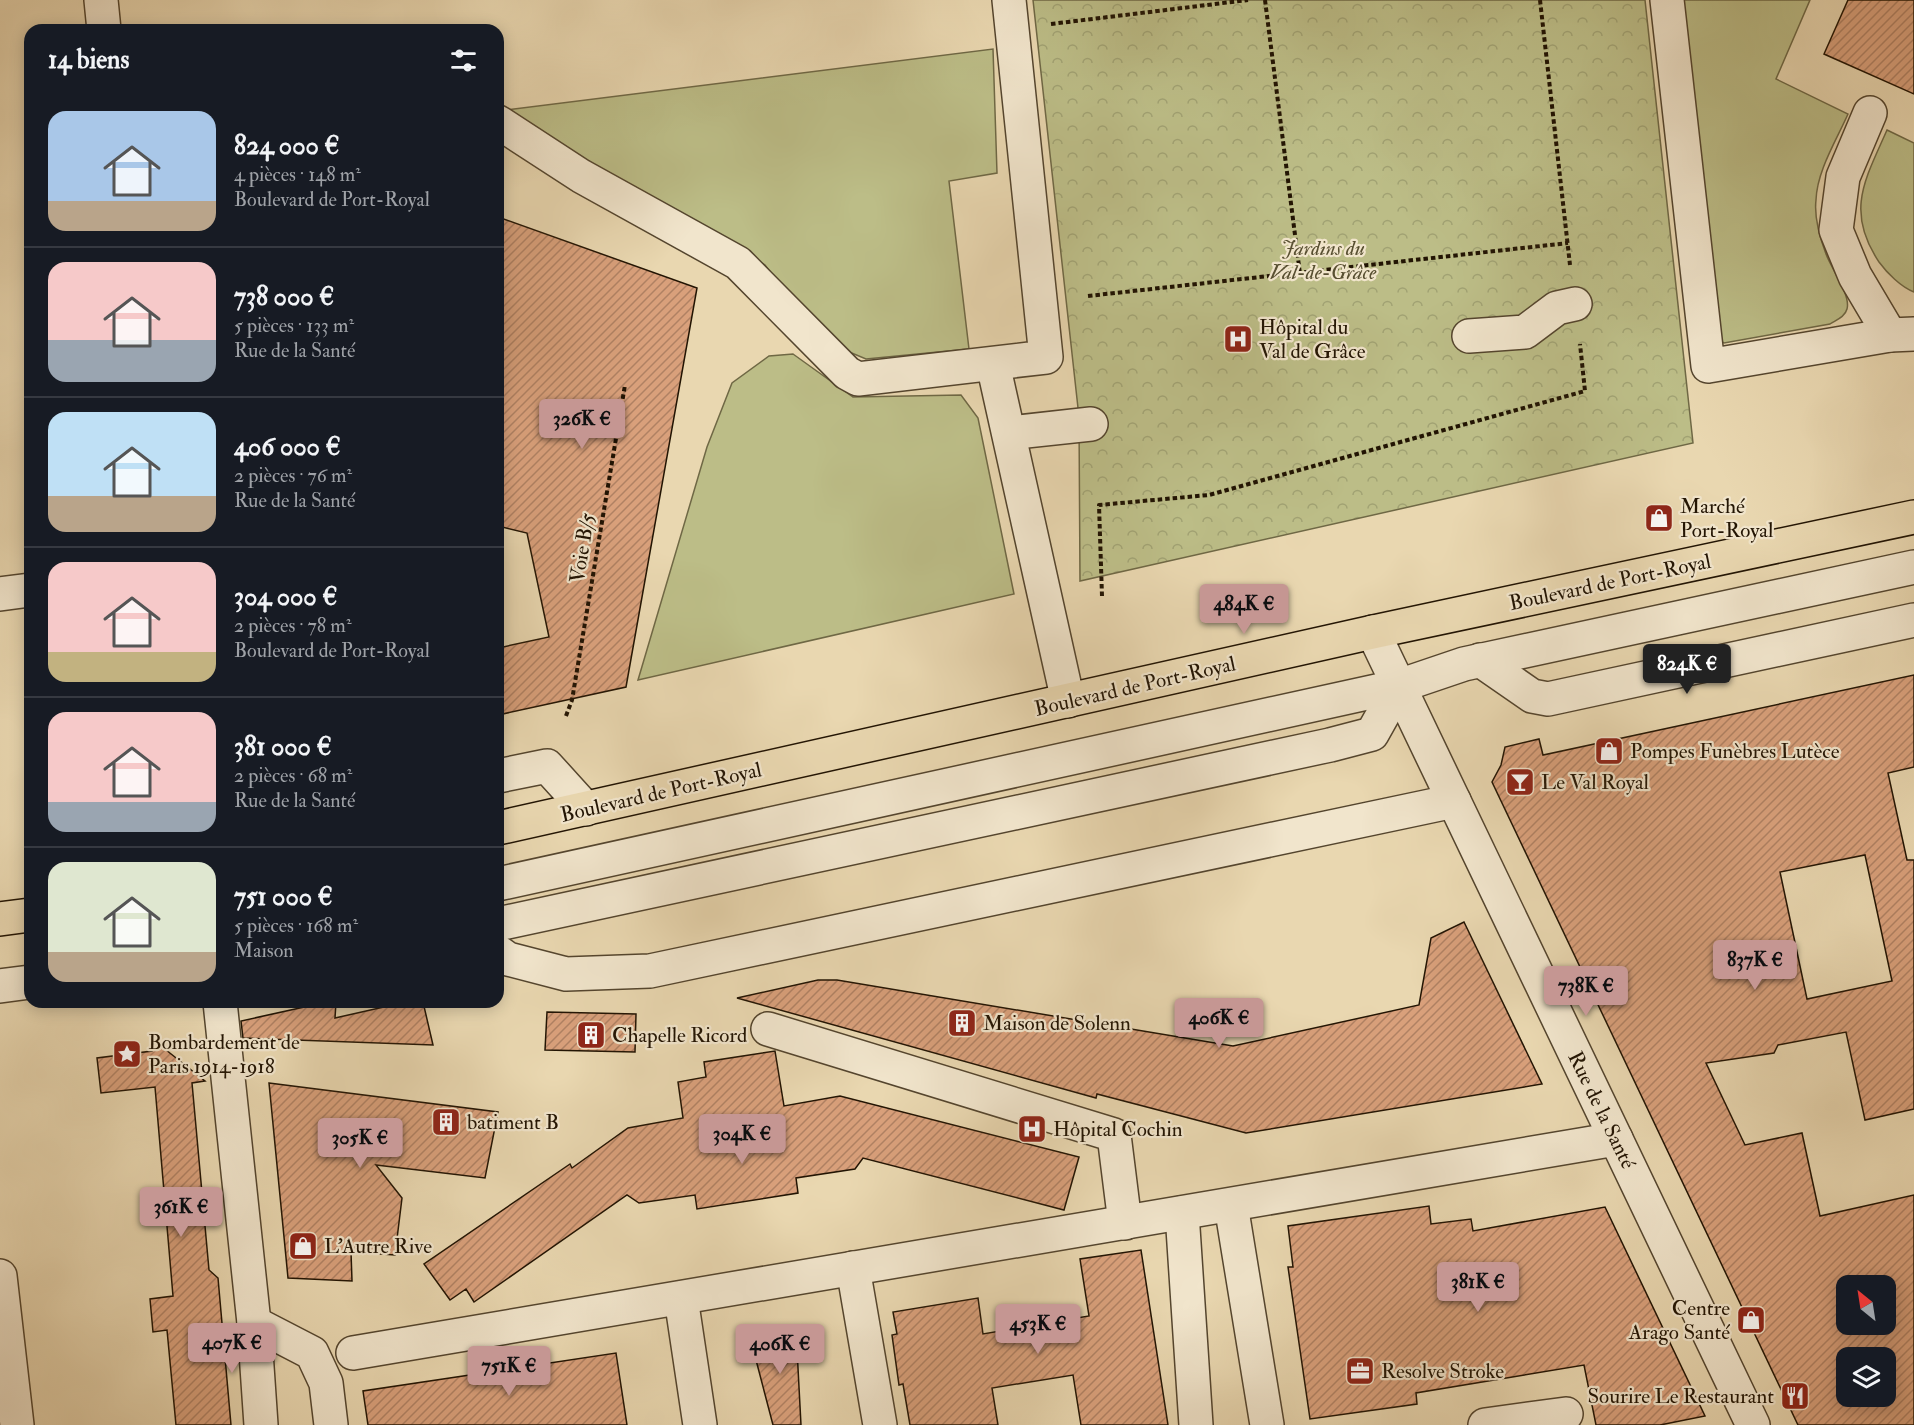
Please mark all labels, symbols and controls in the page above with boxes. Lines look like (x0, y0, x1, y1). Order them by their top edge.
text: 14 biens (48, 44, 129, 76)
icon: filters (447, 44, 480, 77)
text: 824 000 € (234, 130, 340, 162)
icon: home (96, 135, 168, 207)
text: 4 pièces · 148 m² (234, 162, 361, 187)
text: Boulevard de Port-Royal (234, 187, 430, 212)
park label: Jardins du Val-de-Grâce (1270, 235, 1377, 286)
text: 738 000 € (234, 281, 334, 313)
icon: home (96, 286, 168, 358)
text: 5 pièces · 133 m² (234, 313, 354, 338)
place label: Hôpital du Val de Grâce (1259, 314, 1366, 365)
hospital icon: Hôpital du Val de Grâce (1222, 323, 1254, 355)
text: Rue de la Santé (234, 338, 355, 363)
pin: 326K € (533, 399, 631, 450)
text: 326K € (553, 406, 611, 431)
text: 406 000 € (234, 431, 341, 463)
icon: home (96, 436, 168, 508)
text: 2 pièces · 76 m² (234, 463, 352, 488)
text: Rue de la Santé (234, 488, 355, 513)
place label: Marché Port-Royal (1680, 493, 1774, 544)
shop icon: Marché Port-Royal (1643, 502, 1675, 534)
street label: Voie B/5 (564, 510, 601, 585)
street label: Boulevard de Port-Royal (1507, 548, 1714, 617)
text: 304 000 € (234, 581, 337, 613)
pin: 484K € (1195, 584, 1293, 635)
icon: home (96, 586, 168, 658)
text: 484K € (1214, 591, 1274, 616)
text: 2 pièces · 78 m² (234, 613, 352, 638)
text: Boulevard de Port-Royal (234, 638, 430, 663)
pin: 824K € (1638, 644, 1736, 695)
street label: Boulevard de Port-Royal (1032, 650, 1239, 723)
text: 824K € (1657, 651, 1717, 676)
text: 381 000 € (234, 731, 332, 763)
shop icon: Pompes Funèbres Lutèce (1593, 735, 1625, 767)
icon: home (96, 736, 168, 808)
place label: Pompes Funèbres Lutèce (1630, 738, 1840, 765)
street label: Boulevard de Port-Royal (558, 756, 765, 829)
text: 2 pièces · 68 m² (234, 763, 352, 788)
bar icon: Le Val Royal (1504, 766, 1536, 798)
place label: Le Val Royal (1541, 769, 1650, 796)
text: Rue de la Santé (234, 788, 355, 813)
text: 751 000 € (234, 881, 333, 913)
icon: home (96, 886, 168, 958)
text: 5 pièces · 168 m² (234, 913, 358, 938)
text: Maison (234, 938, 294, 963)
pin: 837K € (1706, 940, 1804, 991)
text: 837K € (1727, 947, 1783, 972)
pin: 738K € (1537, 966, 1635, 1017)
text: 738K € (1558, 973, 1614, 998)
pin: 406K € (1170, 998, 1268, 1049)
text: 406K € (1188, 1005, 1250, 1030)
building icon: Maison de Solenn (946, 1007, 978, 1039)
place label: Maison de Solenn (983, 1010, 1131, 1037)
building icon: Chapelle Ricord (575, 1019, 607, 1051)
place label: Chapelle Ricord (612, 1022, 748, 1049)
place label: Bombardement de Paris 1914-1918 (148, 1029, 300, 1080)
place icon: Bombardement de Paris 1914-1918 (111, 1038, 143, 1070)
street label: Rue de la Santé (1561, 1047, 1642, 1174)
building icon: batiment B (430, 1106, 462, 1138)
place label: batiment B (467, 1109, 559, 1136)
hospital icon: Hôpital Cochin (1016, 1113, 1048, 1145)
pin: 304K € (693, 1114, 791, 1165)
place label: Hôpital Cochin (1053, 1116, 1183, 1143)
pin: 305K € (311, 1118, 409, 1169)
text: 304K € (713, 1121, 771, 1146)
text: 305K € (332, 1125, 388, 1150)
pin: 361K € (132, 1187, 230, 1238)
text: 361K € (154, 1194, 208, 1219)
shop icon: L'Autre Rive (287, 1230, 319, 1262)
place label: L'Autre Rive (324, 1233, 432, 1260)
pin: 381K € (1429, 1262, 1527, 1313)
text: 381K € (1451, 1269, 1505, 1294)
north arrow (1836, 1275, 1896, 1335)
map controls (1836, 1275, 1896, 1407)
place label: Centre Arago Santé (1628, 1295, 1730, 1346)
pin: 453K € (989, 1304, 1087, 1355)
shop icon: Centre Arago Santé (1735, 1304, 1767, 1336)
text: 453K € (1009, 1311, 1067, 1336)
pin: 407K € (183, 1323, 281, 1374)
pin: 406K € (731, 1324, 829, 1375)
text: 407K € (202, 1330, 262, 1355)
text: 406K € (749, 1331, 811, 1356)
pin: 751K € (460, 1346, 558, 1397)
button: layers (1836, 1347, 1896, 1407)
text: 751K € (482, 1353, 537, 1378)
office icon: Resolve Stroke (1344, 1355, 1376, 1387)
place label: Resolve Stroke (1381, 1358, 1504, 1385)
restaurant icon: Sourire Le Restaurant (1779, 1380, 1811, 1412)
place label: Sourire Le Restaurant (1587, 1383, 1774, 1410)

